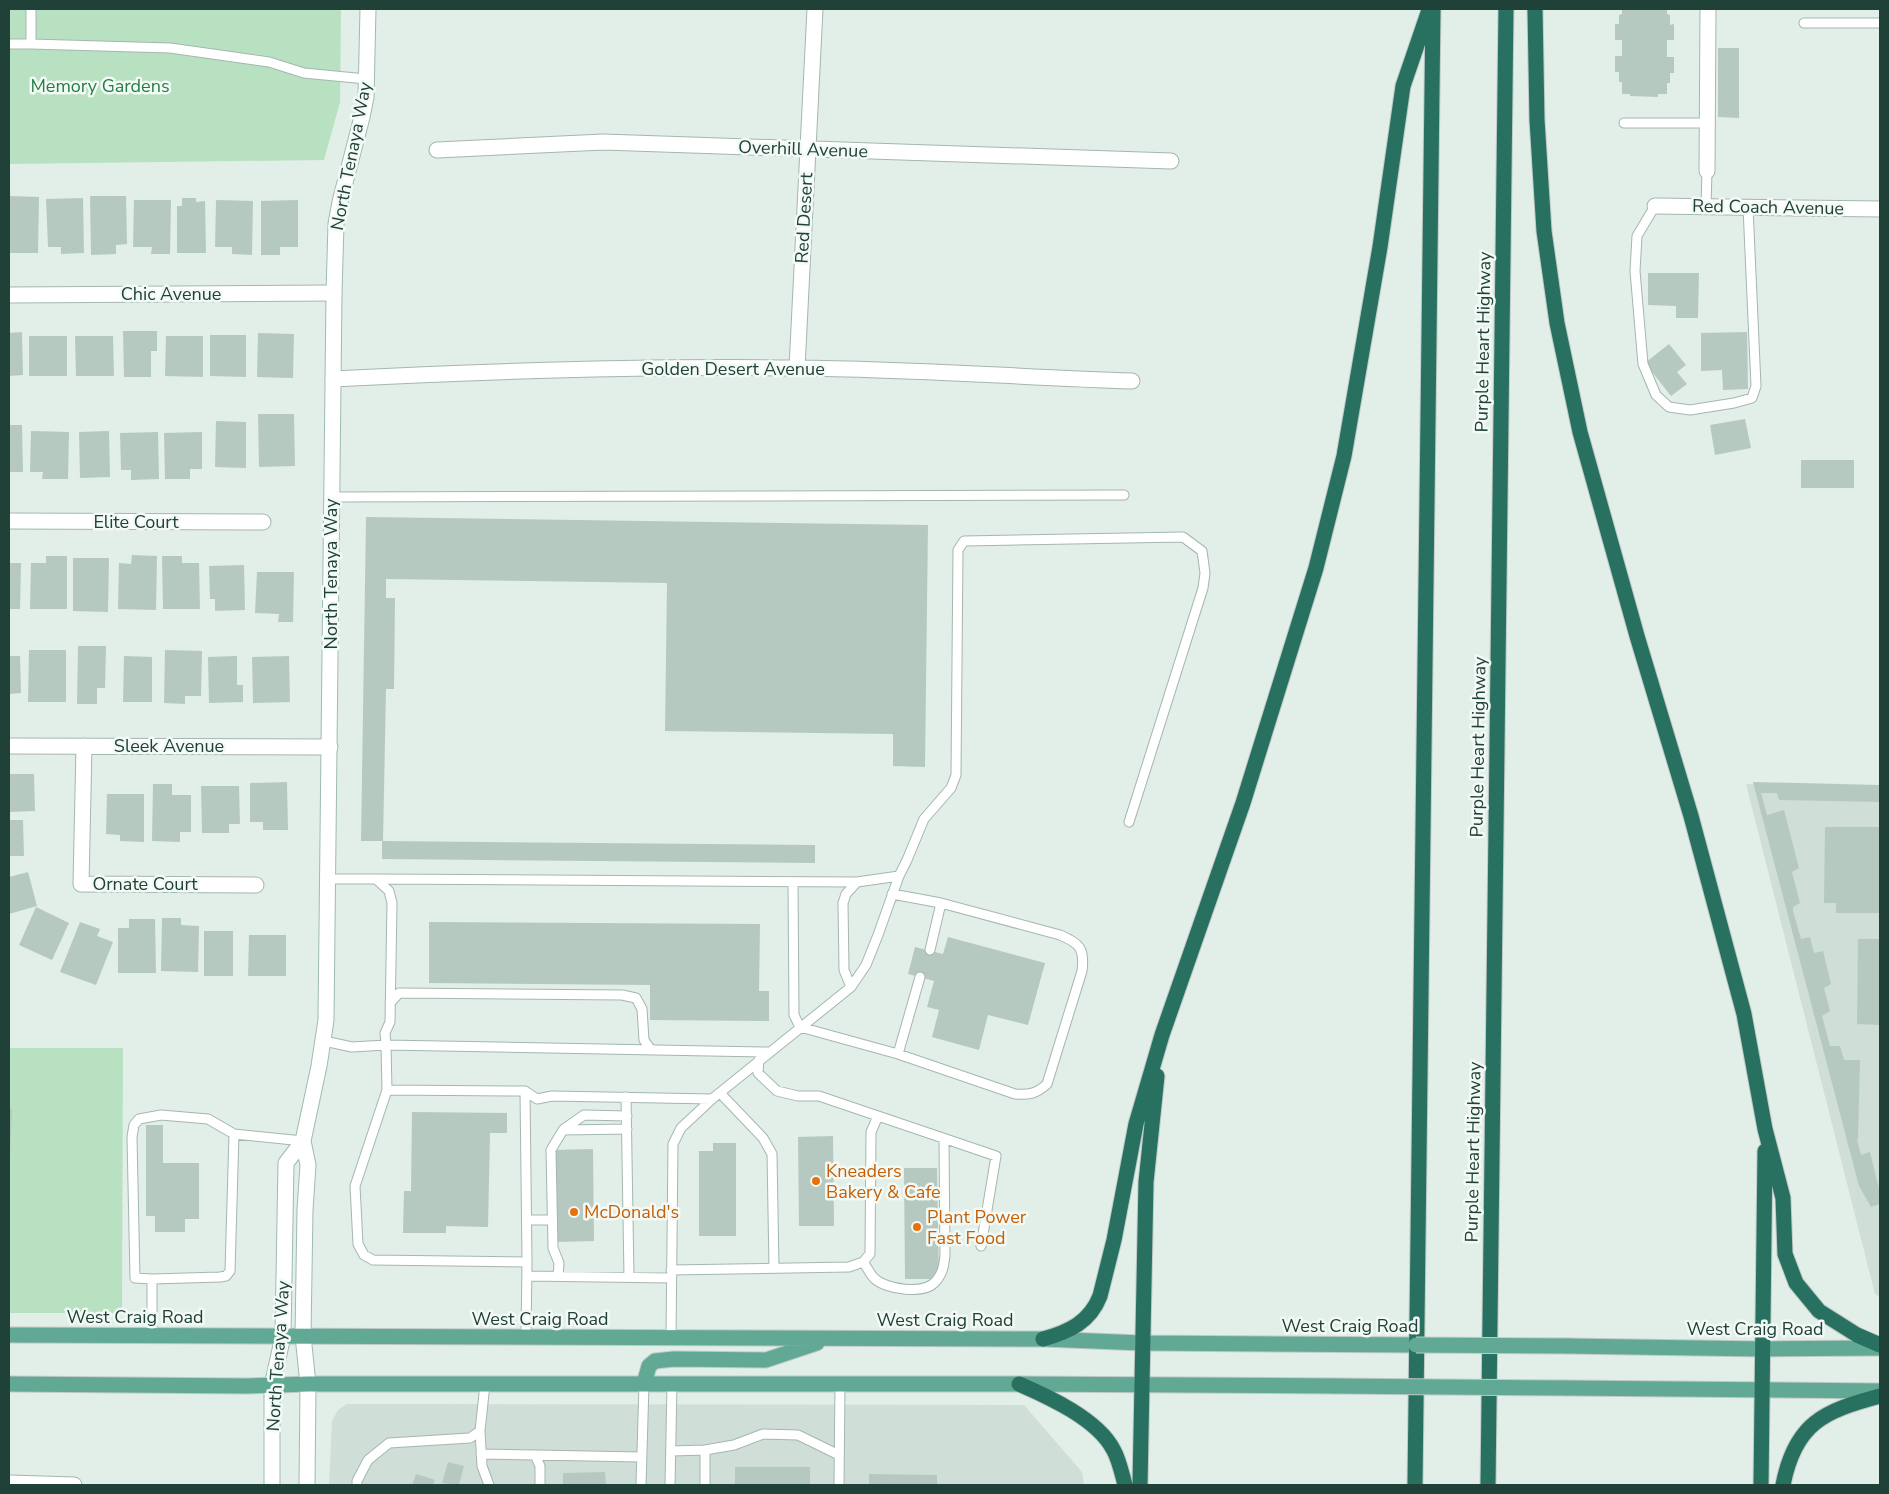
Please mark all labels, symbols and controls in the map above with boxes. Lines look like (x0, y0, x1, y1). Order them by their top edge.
park label: Memory Gardens (30, 74, 170, 98)
street label: North Tenaya Way (325, 79, 377, 232)
street label: Overhill Avenue (738, 135, 868, 163)
street label: Red Desert (790, 171, 818, 264)
street label: Red Coach Avenue (1692, 194, 1844, 220)
street label: Purple Heart Highway (1469, 251, 1497, 433)
street label: Chic Avenue (121, 282, 221, 306)
street label: Golden Desert Avenue (641, 357, 825, 381)
street label: North Tenaya Way (319, 498, 343, 649)
street label: Elite Court (93, 510, 179, 534)
street label: Purple Heart Highway (1464, 656, 1492, 838)
street label: Sleek Avenue (114, 734, 224, 758)
street label: Ornate Court (92, 872, 198, 896)
street label: Purple Heart Highway (1459, 1061, 1487, 1243)
place label: Kneaders Bakery & Cafe (826, 1159, 941, 1204)
marker: Kneaders Bakery & Cafe (810, 1175, 822, 1187)
place label: McDonald's (584, 1200, 679, 1224)
place label: Plant Power Fast Food (927, 1205, 1027, 1250)
marker: McDonald's (568, 1206, 580, 1218)
marker: Plant Power Fast Food (911, 1221, 923, 1233)
street label: North Tenaya Way (261, 1279, 295, 1432)
street label: West Craig Road (66, 1305, 204, 1329)
street label: West Craig Road (471, 1307, 609, 1331)
street label: West Craig Road (876, 1308, 1014, 1332)
street label: West Craig Road (1281, 1314, 1419, 1338)
street label: West Craig Road (1686, 1317, 1824, 1341)

